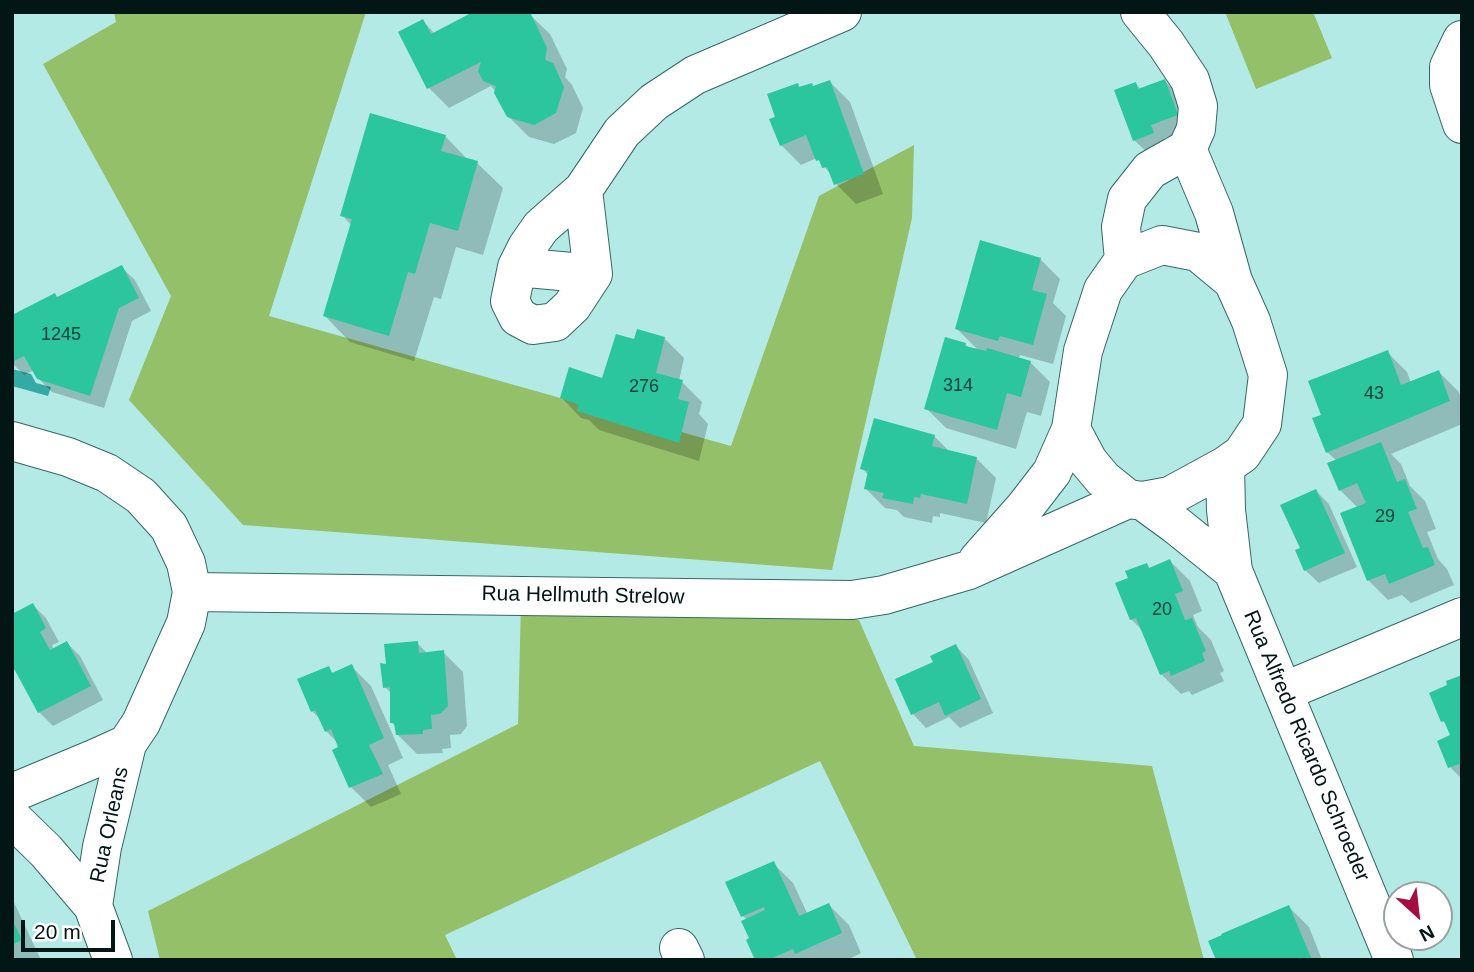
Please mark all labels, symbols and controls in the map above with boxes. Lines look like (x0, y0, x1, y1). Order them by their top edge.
house number: 1245 (41, 324, 81, 346)
house number: 314 (943, 375, 973, 397)
house number: 276 (629, 376, 659, 398)
house number: 43 (1364, 383, 1384, 405)
house number: 29 (1375, 506, 1395, 528)
street label: Rua Hellmuth Strelow (481, 582, 685, 610)
house number: 20 (1152, 599, 1172, 621)
street label: Rua Alfredo Ricardo Schroeder (1237, 607, 1375, 885)
street label: Rua Orleans (85, 765, 135, 885)
north arrow (1383, 881, 1453, 951)
scale bar (24, 906, 119, 950)
text: 20 m (34, 920, 81, 943)
text: N (1416, 921, 1438, 946)

